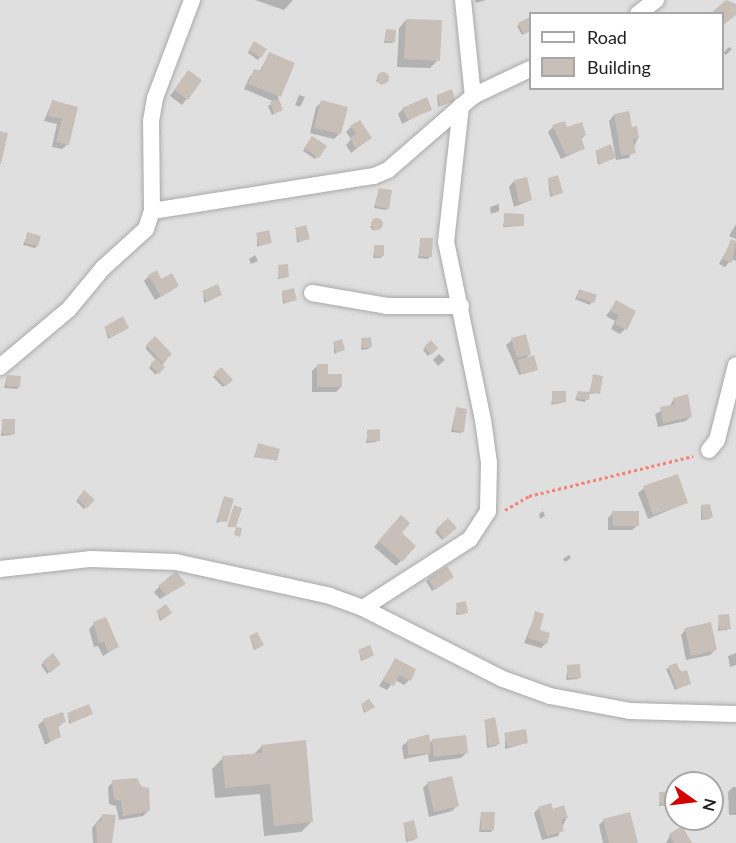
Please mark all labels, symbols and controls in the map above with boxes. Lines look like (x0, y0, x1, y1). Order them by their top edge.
legend (529, 12, 724, 90)
text: Road (587, 26, 627, 48)
text: Building (587, 56, 651, 78)
north arrow (664, 771, 724, 831)
text: N (699, 797, 721, 813)

